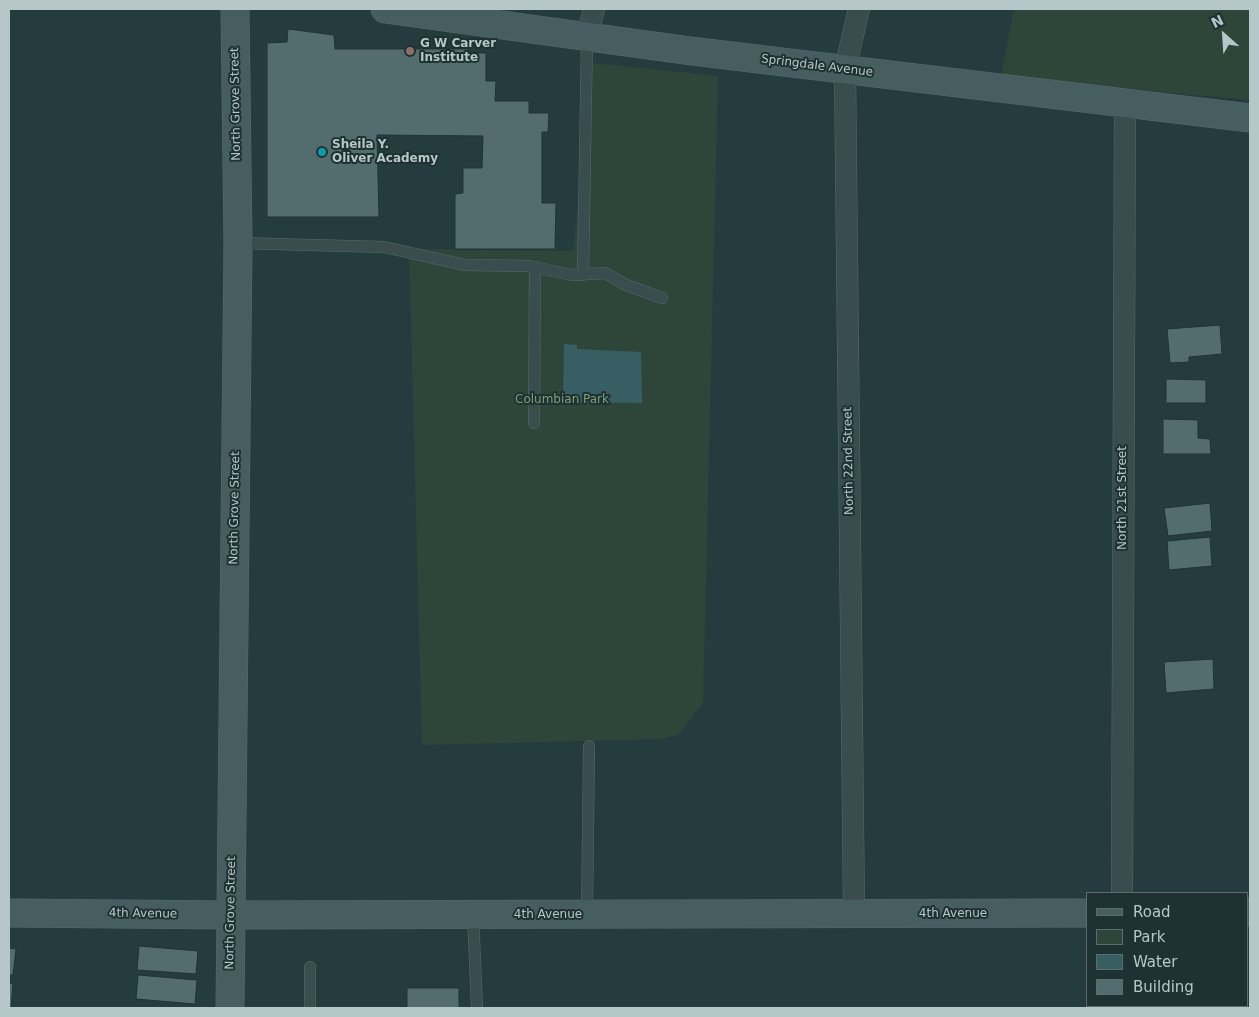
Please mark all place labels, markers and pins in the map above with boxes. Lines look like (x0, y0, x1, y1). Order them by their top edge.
place label: G W Carver Institute (420, 37, 496, 65)
marker: G W Carver Institute (404, 45, 416, 57)
place label: Sheila Y. Oliver Academy (332, 138, 438, 166)
marker: Sheila Y. Oliver Academy (316, 146, 328, 158)

